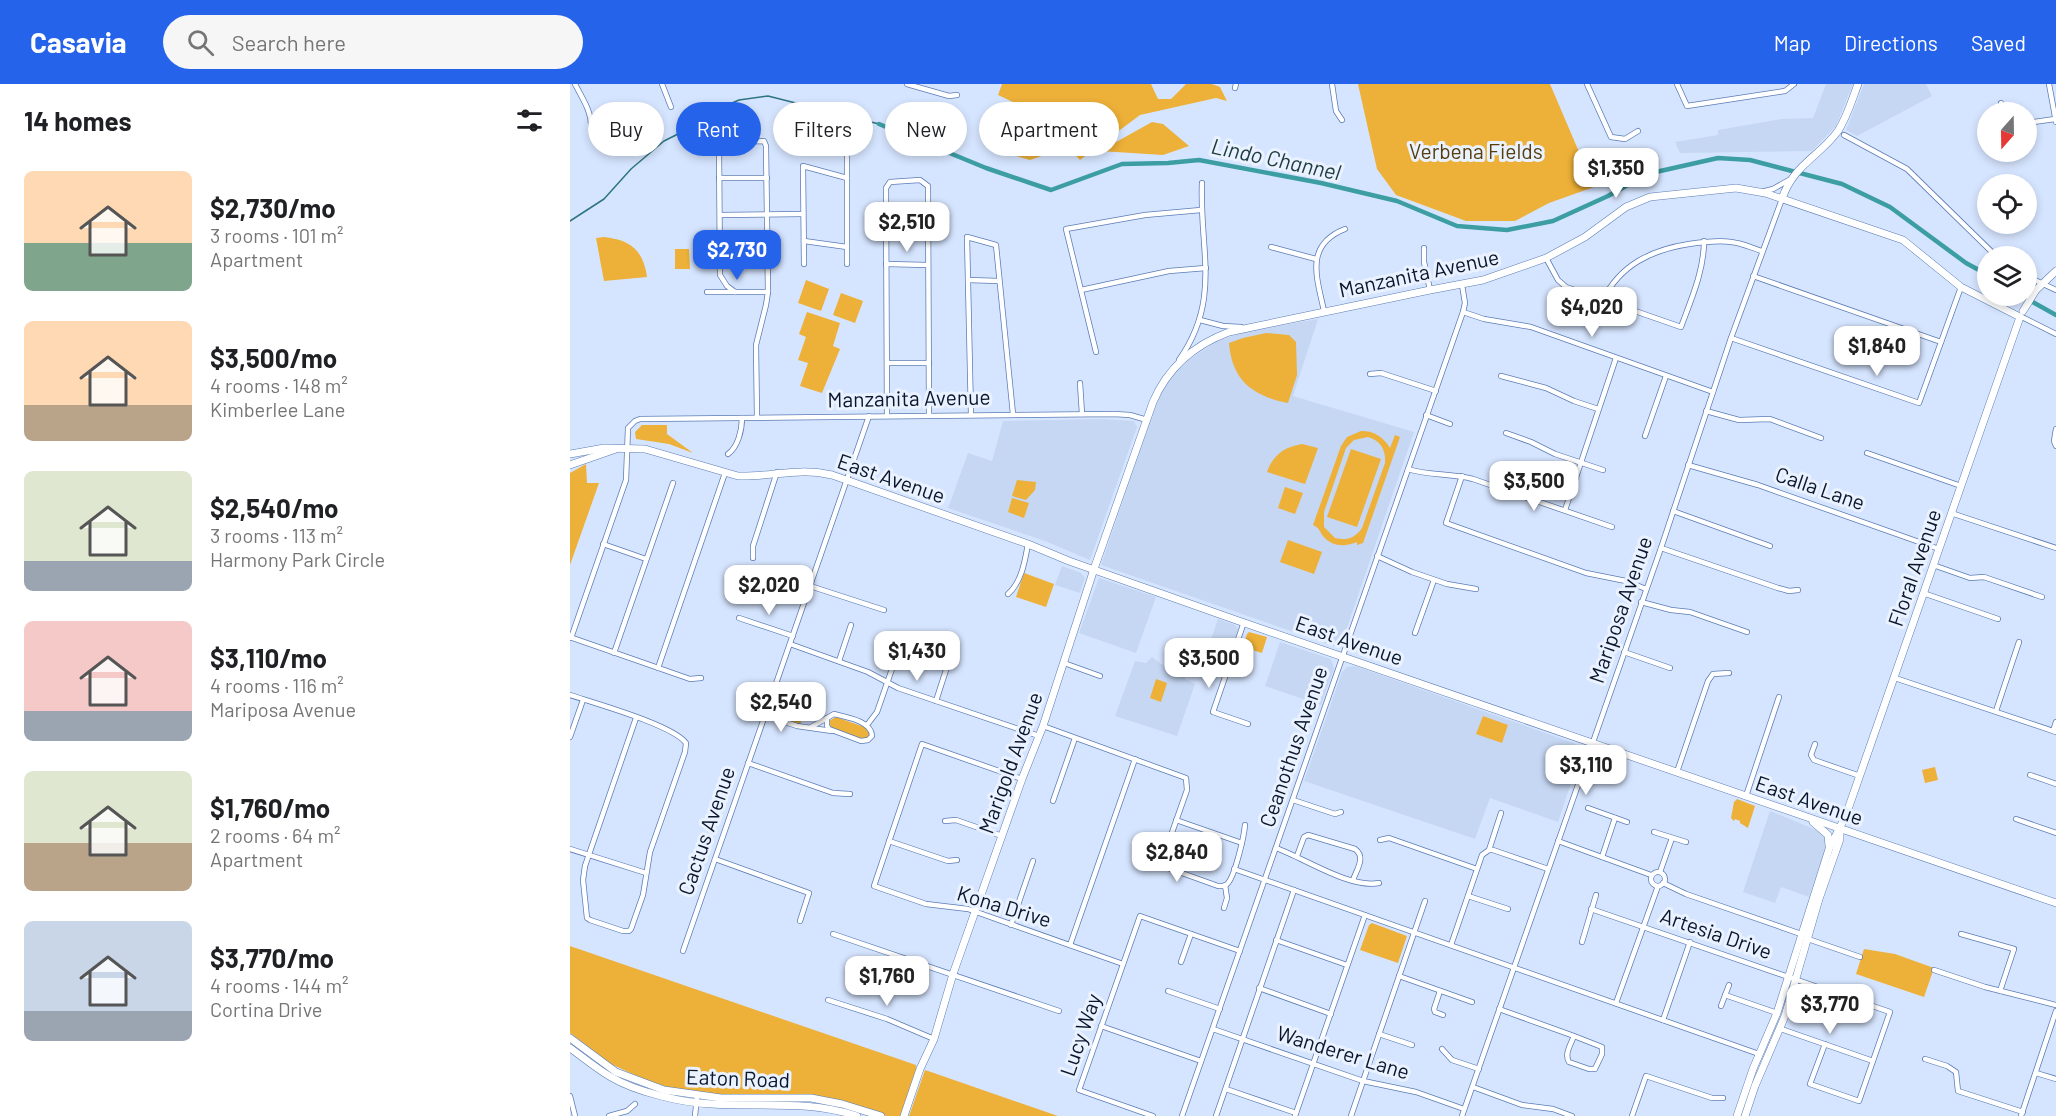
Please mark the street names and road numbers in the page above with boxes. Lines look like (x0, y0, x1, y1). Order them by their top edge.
street label: Manzanita Avenue (1336, 243, 1501, 302)
street label: Manzanita Avenue (827, 384, 991, 411)
street label: East Avenue (834, 448, 949, 508)
street label: Calla Lane (1772, 461, 1869, 515)
street label: Floral Avenue (1882, 506, 1945, 629)
street label: Mariposa Avenue (1583, 533, 1656, 686)
street label: East Avenue (1292, 610, 1407, 670)
street label: Ceanothus Avenue (1253, 663, 1332, 830)
street label: Marigold Avenue (972, 688, 1047, 837)
street label: Cactus Avenue (672, 763, 739, 898)
street label: East Avenue (1752, 770, 1867, 830)
street label: Kona Drive (954, 879, 1054, 932)
street label: Artesia Drive (1657, 902, 1775, 963)
street label: Lucy Way (1054, 990, 1105, 1079)
street label: Wanderer Lane (1274, 1019, 1413, 1084)
street label: Eaton Road (686, 1063, 790, 1092)

